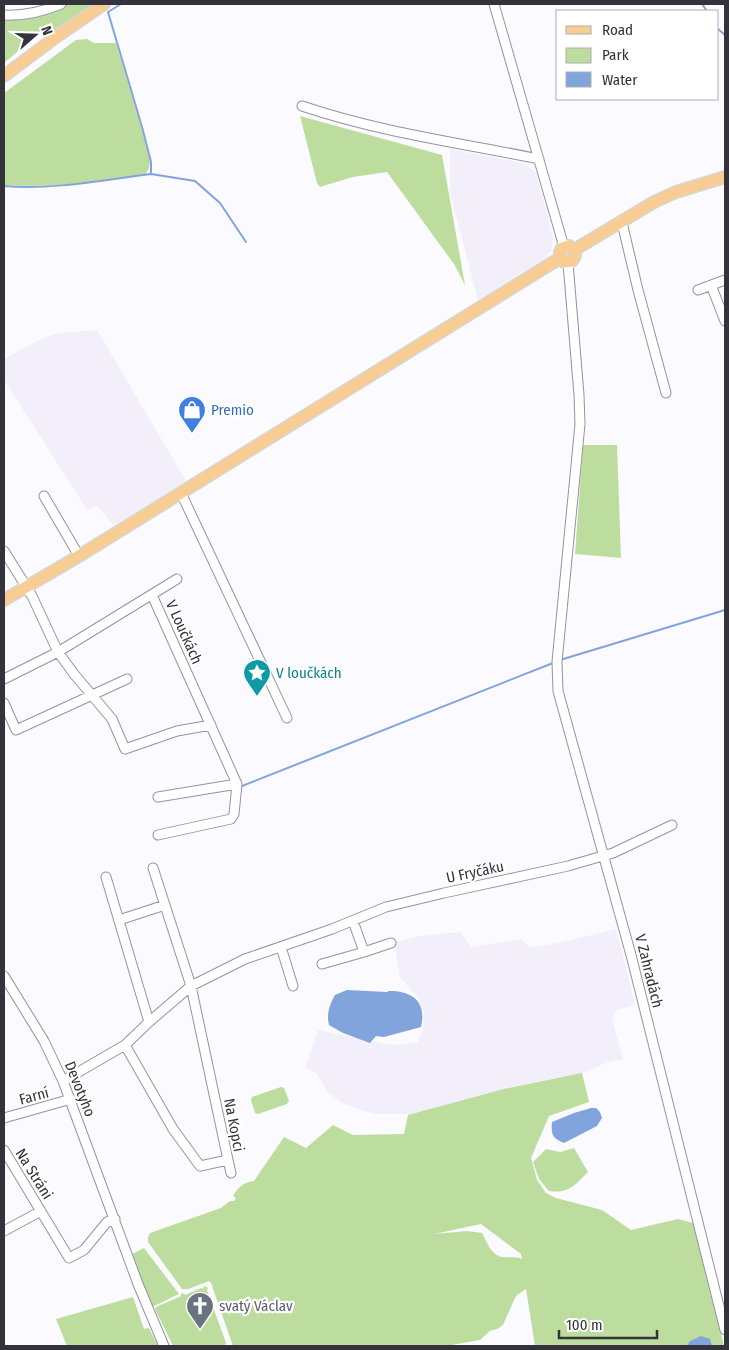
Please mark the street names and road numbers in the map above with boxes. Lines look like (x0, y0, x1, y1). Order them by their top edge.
street label: V Loučkách (162, 597, 206, 667)
street label: U Fryčáku (444, 857, 506, 887)
street label: V Zahradách (631, 932, 667, 1010)
street label: Devotyho (61, 1059, 99, 1119)
street label: Farní (17, 1083, 51, 1109)
street label: Na Kopci (220, 1097, 248, 1153)
street label: Na Stráni (11, 1145, 57, 1203)

